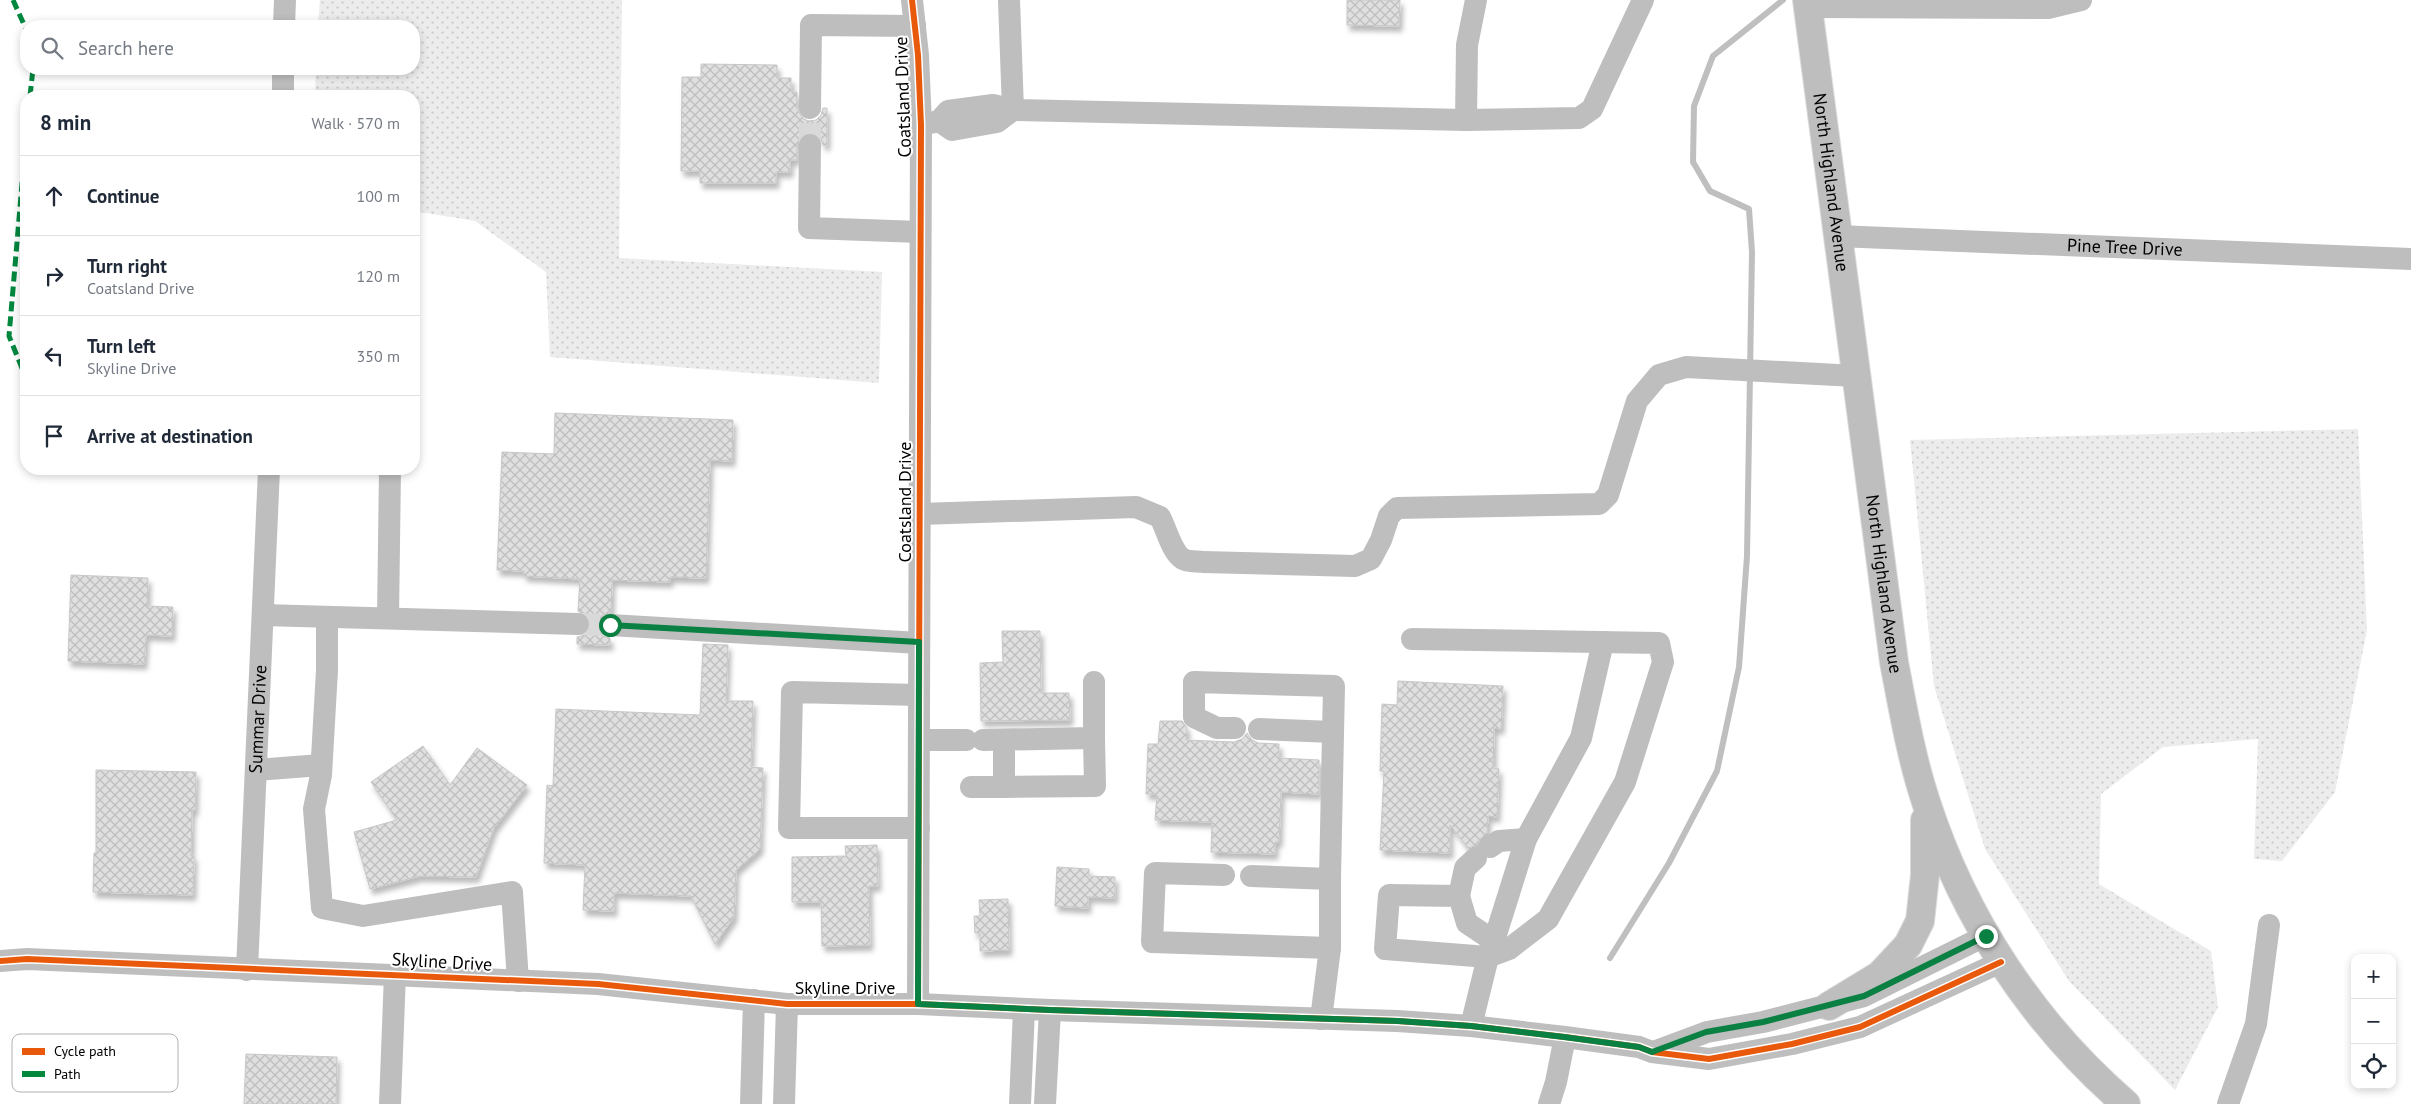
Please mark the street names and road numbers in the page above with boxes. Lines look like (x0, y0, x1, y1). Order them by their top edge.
street label: Coatsland Drive (889, 36, 916, 158)
street label: North Highland Avenue (1808, 92, 1855, 273)
street label: Pine Tree Drive (2067, 233, 2183, 261)
street label: Coatsland Drive (893, 442, 916, 562)
street label: North Highland Avenue (1861, 493, 1908, 675)
street label: Summar Drive (244, 664, 271, 774)
street label: Skyline Drive (391, 947, 493, 976)
street label: Skyline Drive (795, 976, 895, 999)

